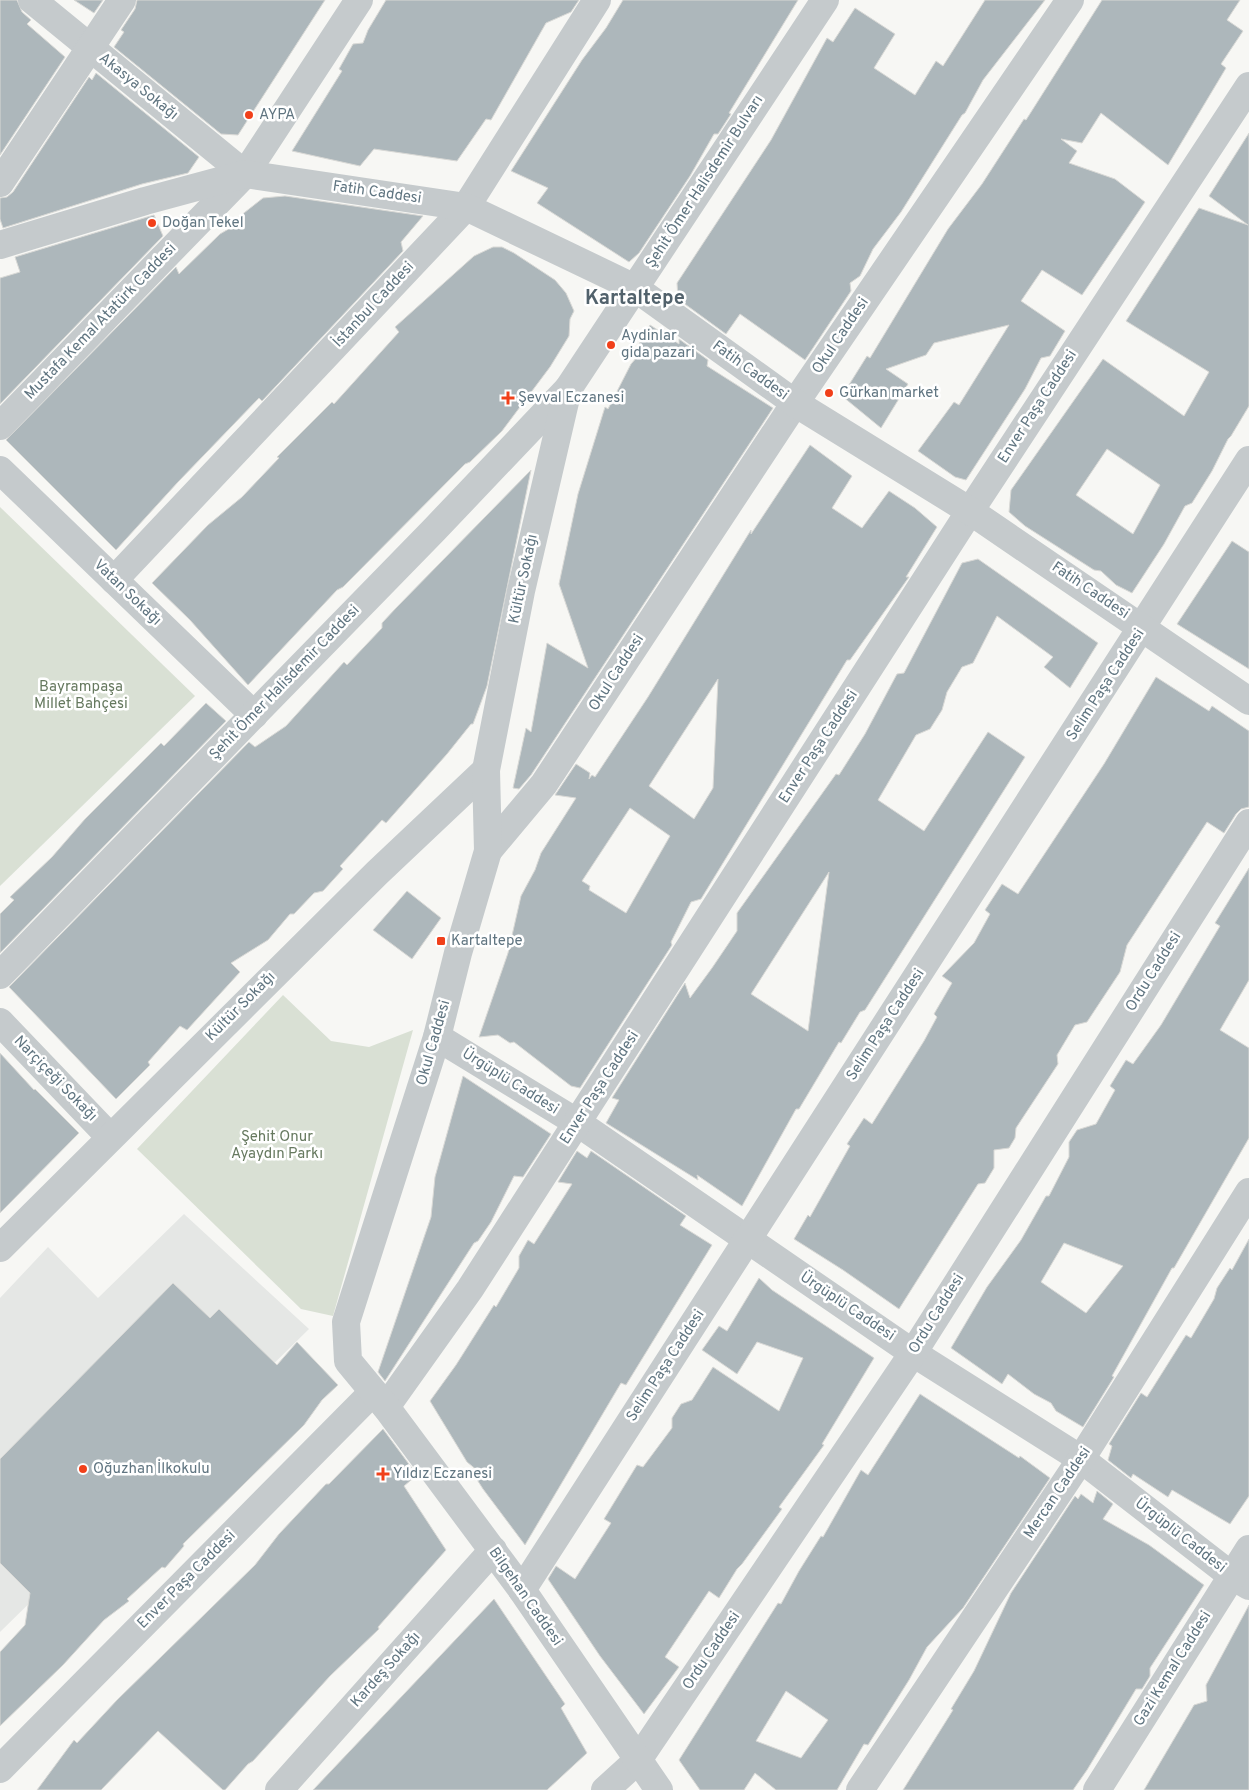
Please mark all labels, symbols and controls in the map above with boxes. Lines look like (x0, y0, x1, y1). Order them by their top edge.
street label: Akasya Sokağı (94, 49, 182, 125)
street label: Şehit Ömer Halisdemir Bulvarı (641, 92, 768, 272)
place label: AYPA (259, 106, 295, 125)
marker: AYPA (243, 109, 255, 121)
street label: Fatih Caddesi (331, 177, 423, 209)
place label: Doğan Tekel (162, 214, 244, 233)
marker: Doğan Tekel (146, 217, 158, 229)
street label: Mustafa Kemal Atatürk Caddesi (21, 240, 181, 404)
street label: İstanbul Caddesi (329, 257, 419, 352)
district label: Kartaltepe (585, 286, 685, 312)
street label: Okul Caddesi (809, 294, 873, 378)
place label: Aydinlar gida pazari (621, 327, 695, 363)
street label: Fatih Caddesi (708, 337, 792, 405)
marker: Aydinlar gida pazari (605, 339, 617, 351)
street label: Enver Paşa Caddesi (994, 347, 1082, 467)
place label: Gürkan market (839, 384, 939, 403)
marker: Gürkan market (823, 387, 835, 399)
place label: Şevval Eczanesi (518, 389, 624, 408)
marker: Şevval Eczanesi (502, 392, 514, 404)
street label: Kültür Sokağı (505, 533, 543, 625)
street label: Vatan Sokağı (89, 556, 165, 630)
street label: Fatih Caddesi (1048, 558, 1132, 624)
street label: Şehit Ömer Halisdemir Caddesi (205, 601, 364, 765)
street label: Selim Paşa Caddesi (1063, 626, 1149, 744)
street label: Okul Caddesi (585, 631, 649, 715)
park label: Bayrampaşa Millet Bahçesi (34, 678, 128, 714)
street label: Enver Paşa Caddesi (775, 687, 863, 807)
street label: Ordu Caddesi (1122, 929, 1186, 1015)
place label: Kartaltepe (451, 932, 523, 951)
marker: Kartaltepe (435, 935, 447, 947)
street label: Selim Paşa Caddesi (843, 966, 929, 1084)
street label: Kültür Sokağı (202, 968, 280, 1046)
street label: Okul Caddesi (413, 998, 455, 1088)
street label: Enver Paşa Caddesi (556, 1028, 644, 1148)
street label: Narçiçeği Sokağı (9, 1032, 101, 1126)
street label: Ürgüplü Caddesi (458, 1044, 562, 1119)
park label: Şehit Onur Ayaydın Parkı (231, 1128, 323, 1164)
street label: Ürgüplü Caddesi (796, 1267, 899, 1346)
street label: Ordu Caddesi (905, 1271, 969, 1357)
street label: Selim Paşa Caddesi (623, 1307, 709, 1425)
street label: Mercan Caddesi (1020, 1443, 1096, 1543)
place label: Oğuzhan İlkokulu (93, 1459, 210, 1479)
marker: Oğuzhan İlkokulu (77, 1463, 89, 1475)
place label: Yıldız Eczanesi (393, 1465, 492, 1484)
marker: Yıldız Eczanesi (377, 1468, 389, 1480)
street label: Ürgüplü Caddesi (1131, 1494, 1230, 1578)
street label: Enver Paşa Caddesi (134, 1527, 240, 1633)
street label: Bilgehan Caddesi (484, 1544, 566, 1650)
street label: Ordu Caddesi (679, 1608, 745, 1694)
street label: Gazi Kemal Caddesi (1130, 1608, 1216, 1730)
street label: Kardeş Sokağı (347, 1628, 425, 1712)

